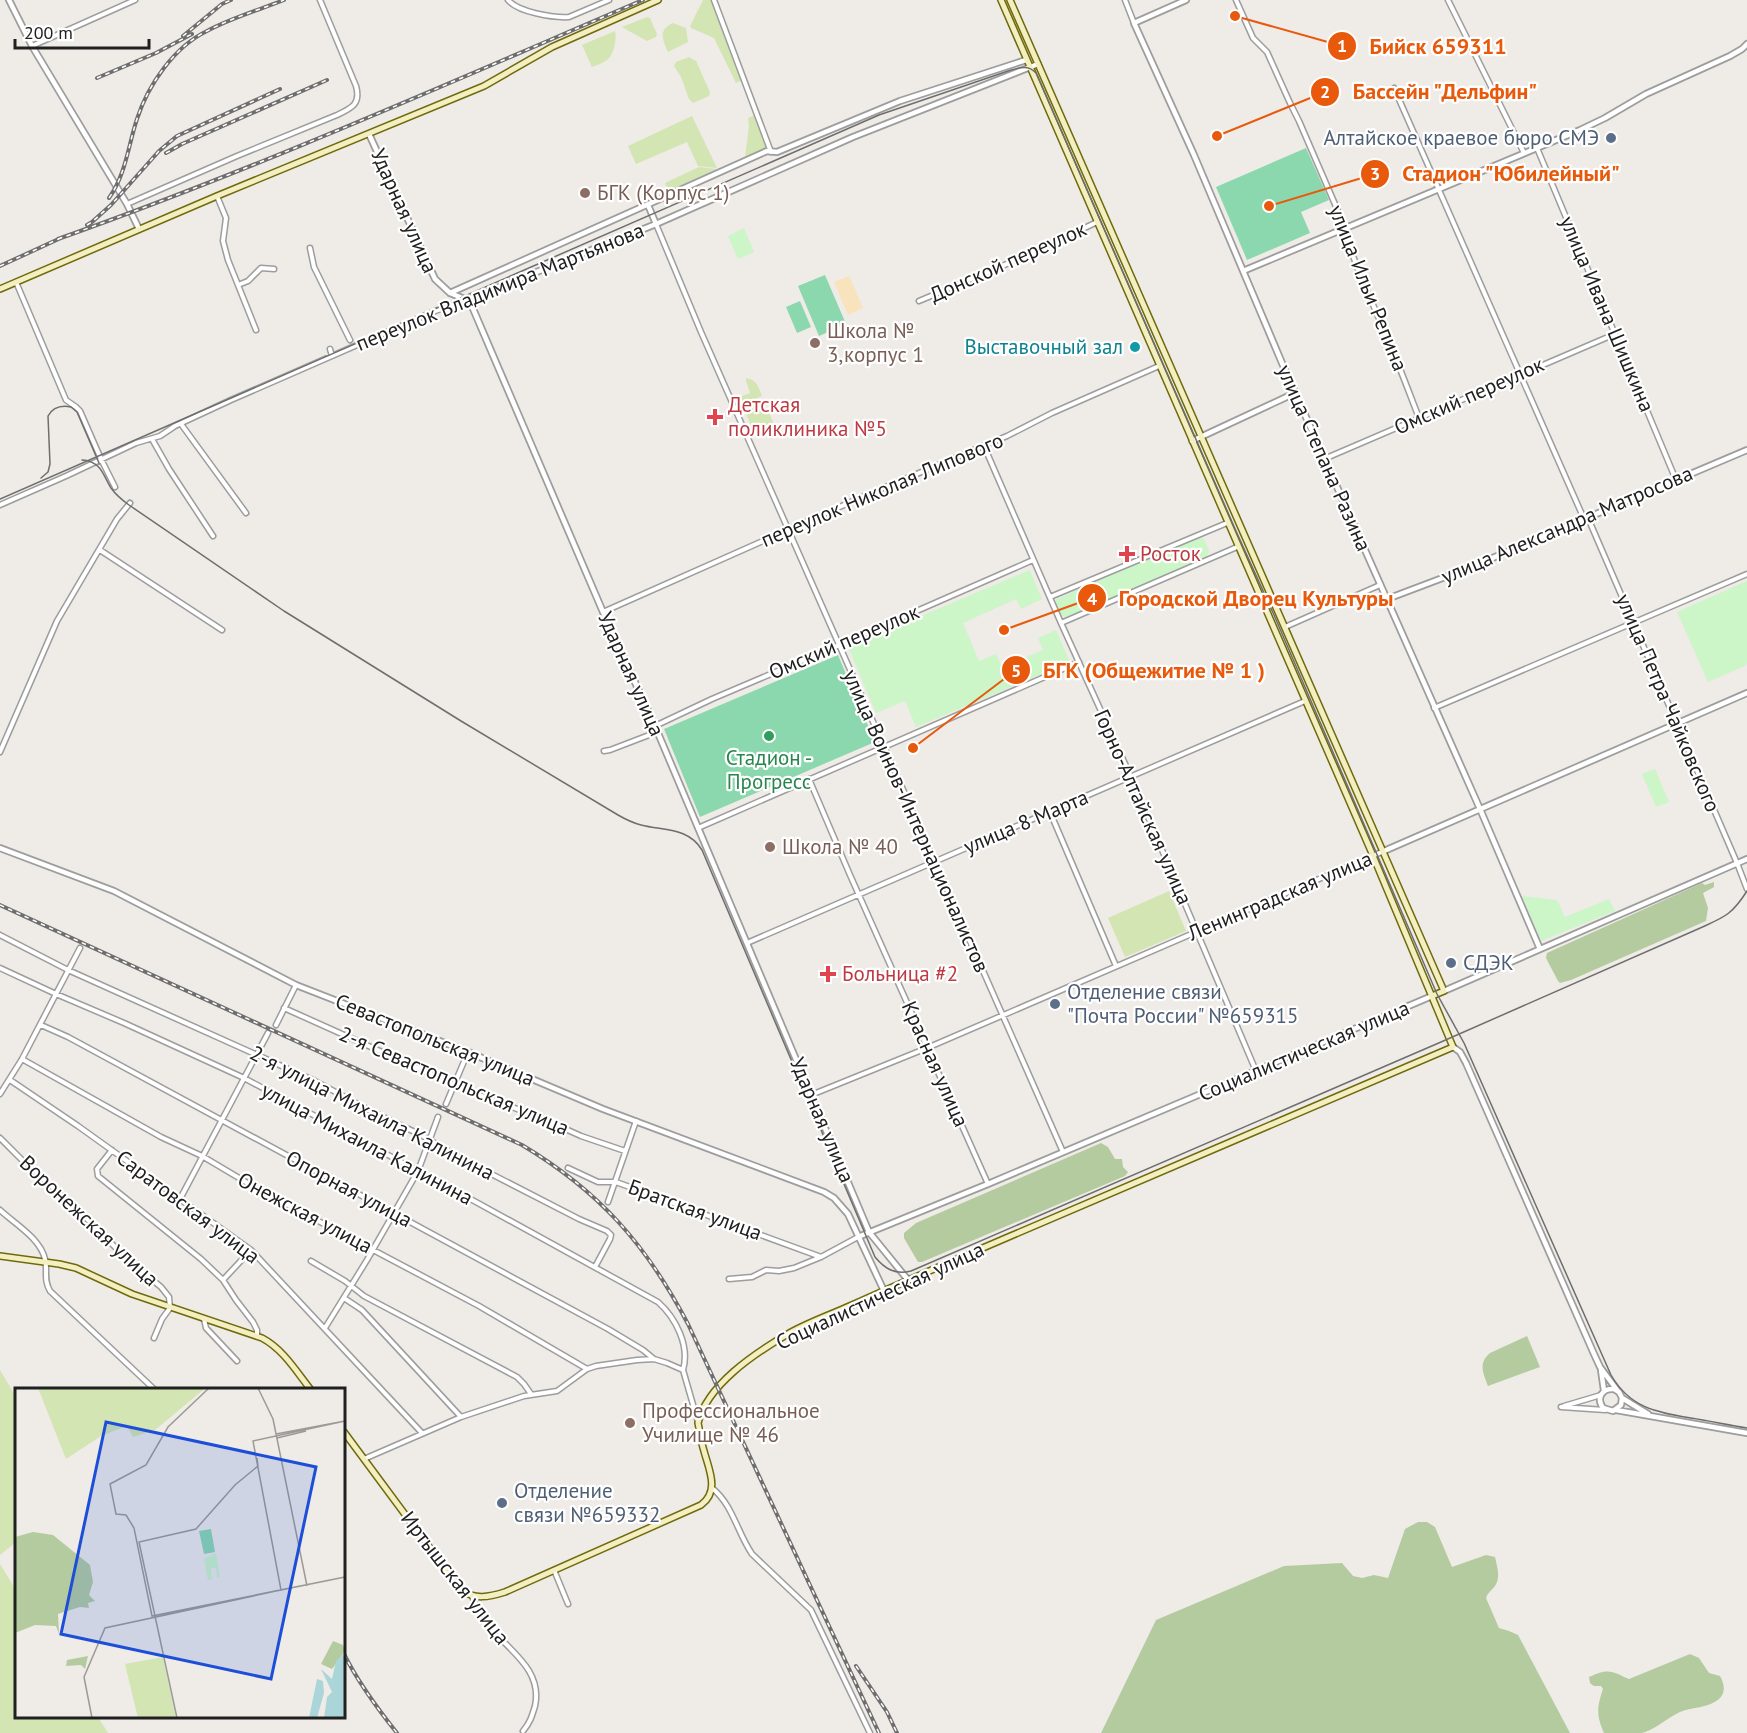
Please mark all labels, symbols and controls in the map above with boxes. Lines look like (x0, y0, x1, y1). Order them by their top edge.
scale bar (15, 12, 148, 50)
text: 200 m (24, 21, 73, 44)
callout: Бийск 659311 (1327, 26, 1518, 66)
text: Бийск 659311 (1369, 32, 1507, 60)
text: 1 (1337, 34, 1347, 57)
callout: Бассейн "Дельфин" (1310, 72, 1550, 112)
text: Бассейн "Дельфин" (1353, 77, 1537, 105)
text: 2 (1320, 80, 1330, 103)
place label: Алтайское краевое бюро СМЭ (1323, 124, 1599, 151)
marker: Алтайское краевое бюро СМЭ (1604, 131, 1618, 145)
street label: Ударная улица (365, 144, 444, 277)
callout: Стадион "Юбилейный" (1360, 154, 1633, 194)
text: Стадион "Юбилейный" (1402, 159, 1620, 187)
text: 3 (1370, 162, 1380, 185)
place label: БГК (Корпус 1) (597, 179, 730, 206)
marker: БГК (Корпус 1) (578, 186, 592, 200)
street label: улица Ильи Репина (1323, 201, 1414, 375)
street label: улица Ивана Шишкина (1554, 212, 1661, 416)
street label: Донской переулок (925, 215, 1090, 308)
street label: переулок Владимира Мартьянова (352, 216, 648, 357)
place label: Школа № 3,корпус 1 (827, 317, 924, 368)
place label: Выставочный зал (964, 333, 1123, 360)
marker: Школа № 3,корпус 1 (808, 336, 822, 350)
marker: Выставочный зал (1128, 340, 1142, 354)
street label: Омский переулок (1390, 350, 1548, 441)
street label: улица Степана Разина (1271, 360, 1378, 555)
place label: Детская поликлиника №5 (728, 391, 887, 442)
marker: Детская поликлиника №5 (706, 408, 724, 426)
street label: переулок Николая Липового (756, 426, 1007, 553)
street label: улица Александра Матросова (1437, 459, 1697, 590)
place label: Росток (1140, 540, 1201, 567)
marker: Росток (1118, 545, 1136, 563)
callout: Городской Дворец Культуры (1077, 578, 1406, 618)
text: Городской Дворец Культуры (1119, 584, 1393, 612)
text: 4 (1087, 587, 1097, 610)
street label: улица Петра Чайковского (1610, 590, 1727, 816)
street label: Омский переулок (764, 598, 923, 685)
street label: Ударная улица (592, 607, 671, 740)
callout: БГК (Общежитие № 1 ) (1001, 650, 1278, 690)
text: БГК (Общежитие № 1 ) (1043, 656, 1265, 684)
text: 5 (1011, 659, 1021, 682)
street label: улица Воинов-Интернационалистов (837, 665, 996, 977)
street label: Горно-Алтайская улица (1088, 705, 1199, 909)
marker: Стадион - Прогресс (762, 729, 776, 743)
place label: Стадион - Прогресс (726, 744, 812, 795)
street label: улица 8 Марта (959, 783, 1092, 860)
place label: Школа № 40 (782, 833, 898, 860)
marker: Школа № 40 (763, 840, 777, 854)
street label: Ленинградская улица (1183, 844, 1376, 947)
place label: СДЭК (1463, 949, 1514, 976)
marker: СДЭК (1444, 956, 1458, 970)
place label: Больница #2 (842, 960, 958, 987)
marker: Больница #2 (819, 965, 837, 983)
place label: Отделение связи "Почта России" №659315 (1067, 978, 1299, 1029)
street label: Севастопольская улица (332, 987, 539, 1092)
street label: Социалистическая улица (1194, 994, 1413, 1107)
street label: Красная улица (896, 997, 975, 1131)
marker: Отделение связи "Почта России" №659315 (1048, 997, 1062, 1011)
street label: 2-я Севастопольская улица (335, 1020, 573, 1141)
street label: 2-я улица Михаила Калинина (246, 1040, 498, 1186)
street label: Ударная улица (784, 1053, 861, 1187)
street label: улица Михаила Калинина (257, 1077, 477, 1211)
street label: Саратовская улица (111, 1144, 265, 1269)
street label: Опорная улица (282, 1144, 417, 1233)
street label: Воронежская улица (14, 1149, 165, 1292)
street label: Онежская улица (233, 1166, 377, 1259)
street label: Братская улица (625, 1173, 766, 1246)
street label: Социалистическая улица (771, 1235, 988, 1356)
inset map (15, 1388, 345, 1718)
place label: Профессиональное Училище № 46 (642, 1397, 820, 1448)
marker: Профессиональное Училище № 46 (623, 1416, 637, 1430)
place label: Отделение связи №659332 (514, 1477, 660, 1528)
marker: Отделение связи №659332 (495, 1496, 509, 1510)
street label: Иртышская улица (395, 1506, 516, 1650)

